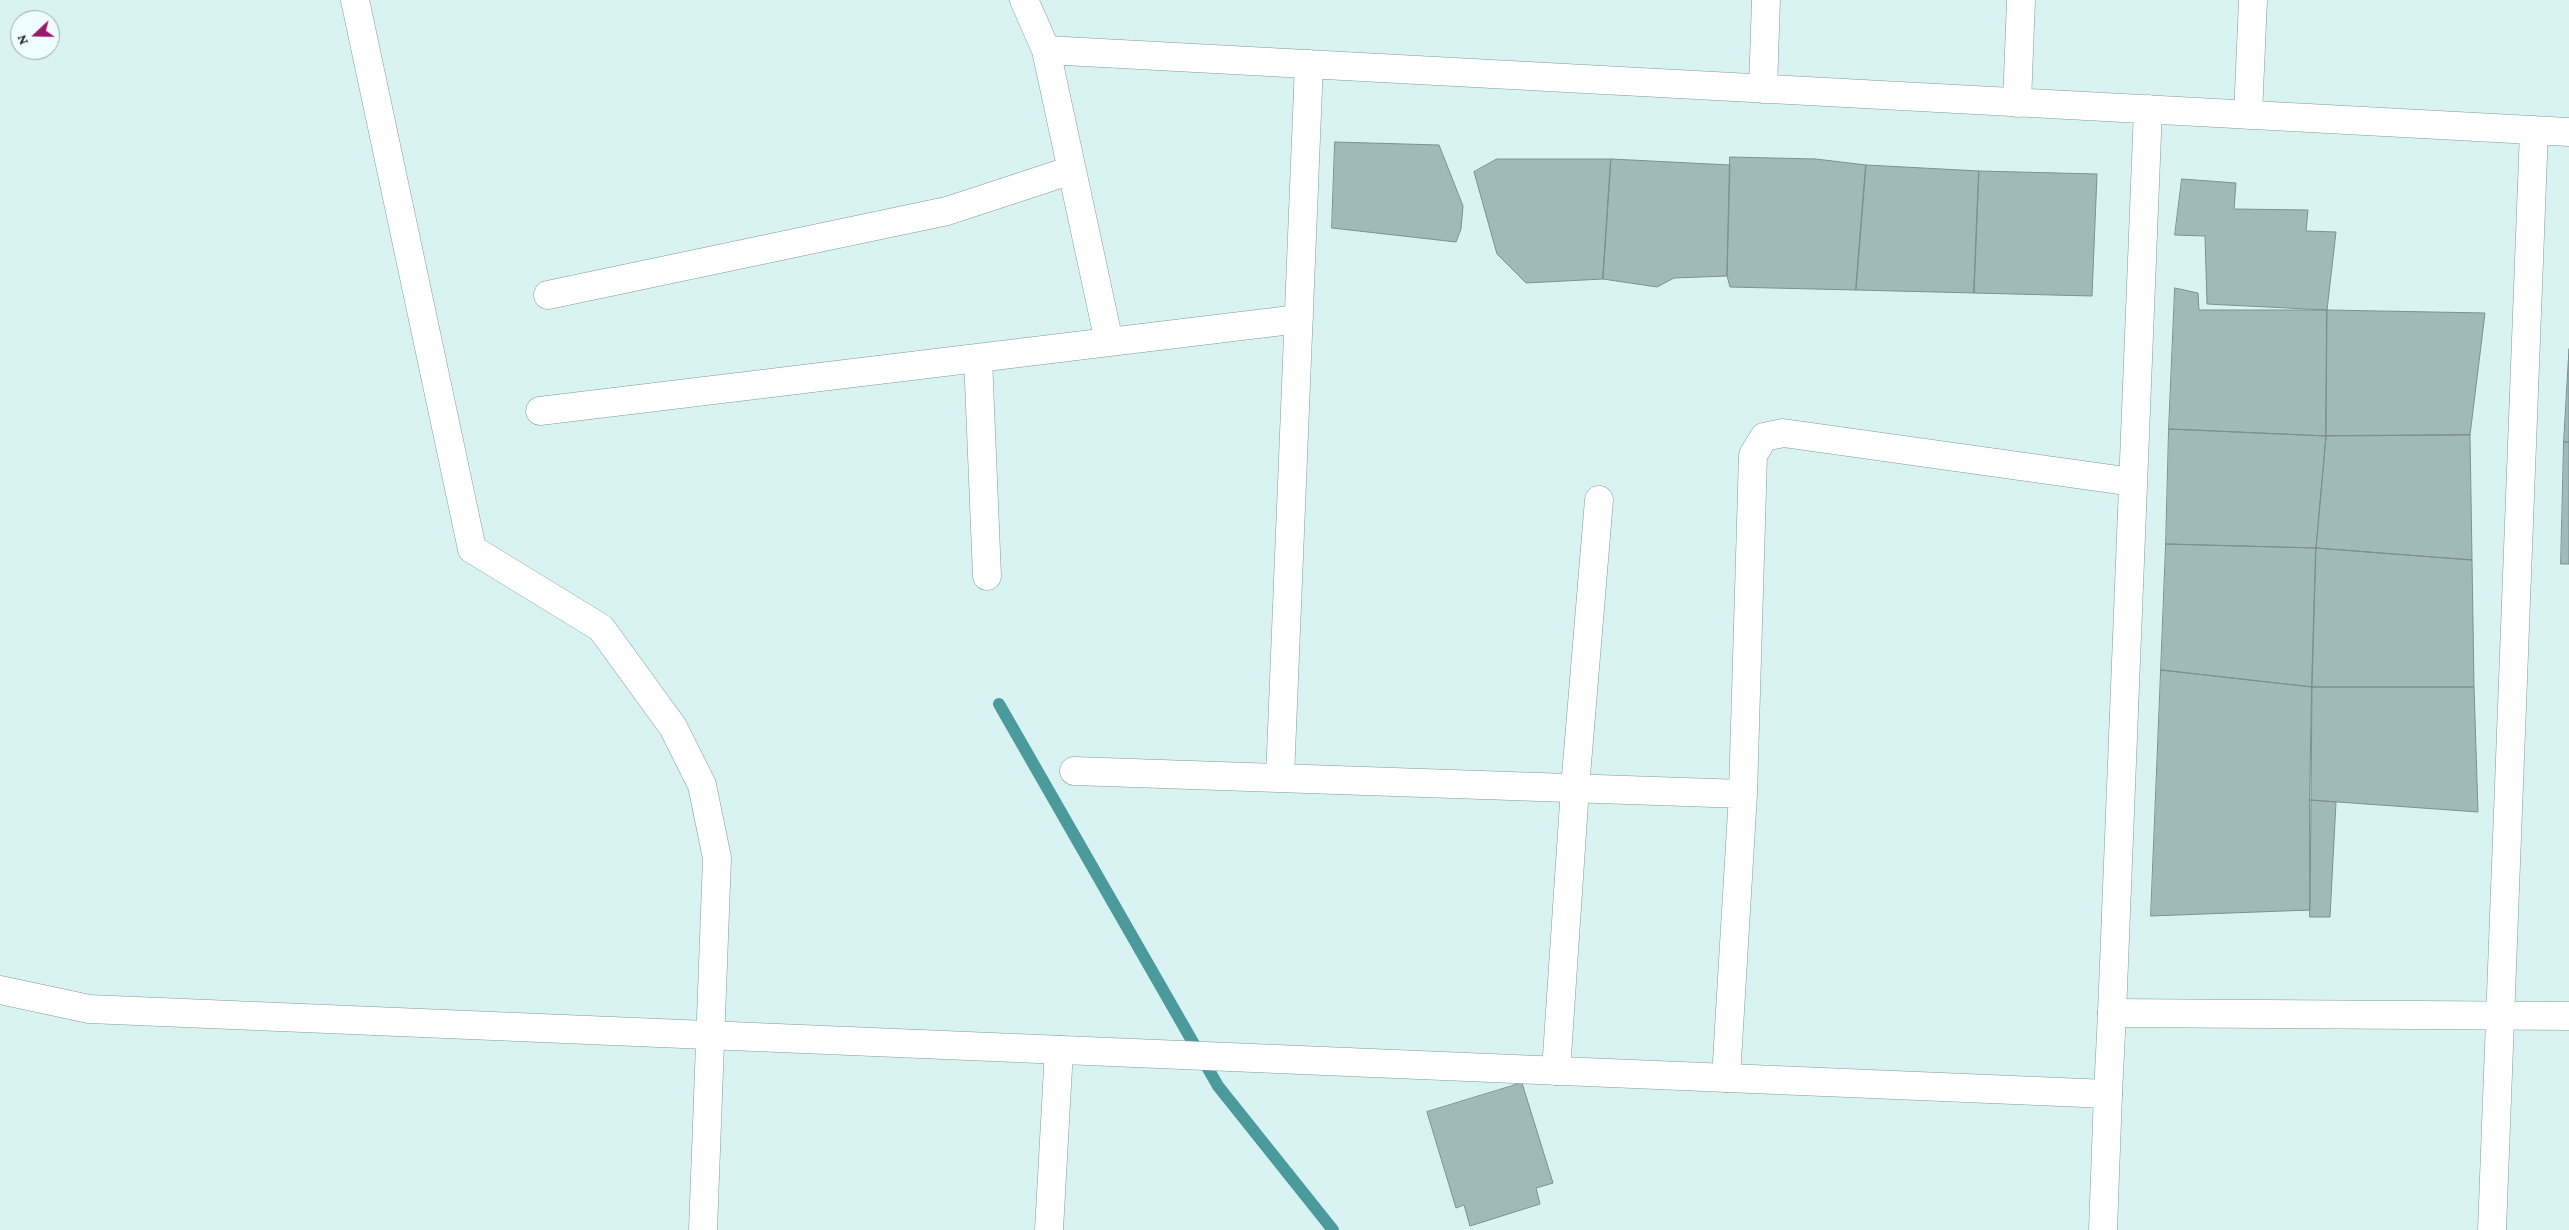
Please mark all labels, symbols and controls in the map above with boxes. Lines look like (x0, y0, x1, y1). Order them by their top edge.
north arrow (10, 10, 60, 60)
text: N (13, 33, 31, 47)

